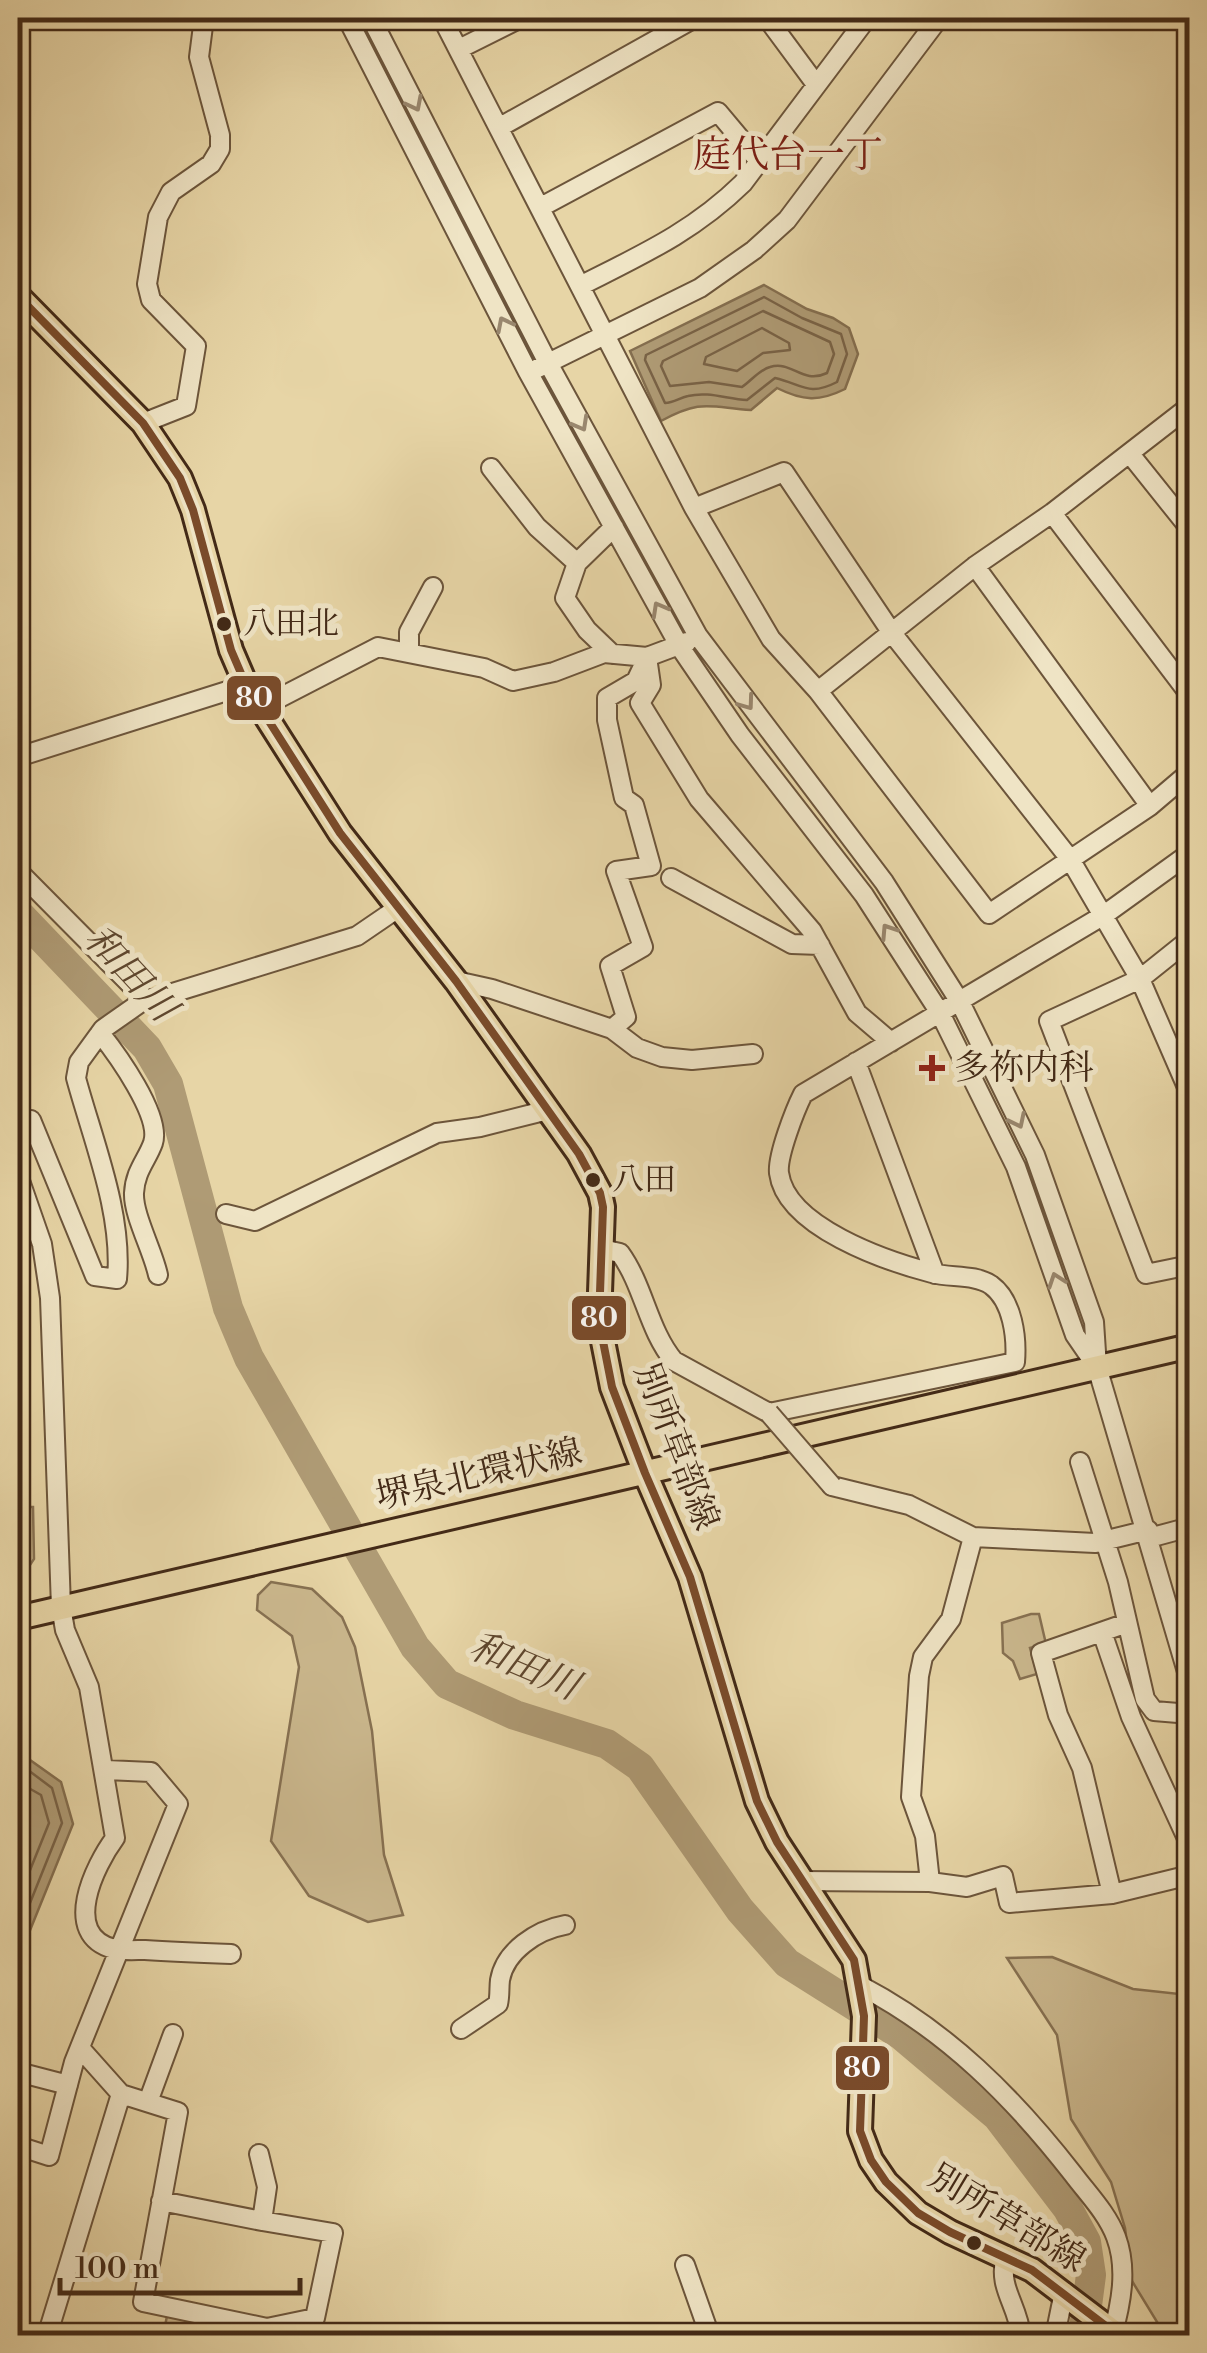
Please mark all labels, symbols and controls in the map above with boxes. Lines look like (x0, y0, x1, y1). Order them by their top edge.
one-way arrow (403, 94, 422, 112)
district label: 庭代台一丁 (693, 132, 883, 179)
one-way arrow (497, 317, 516, 335)
one-way arrow (569, 413, 589, 431)
one-way arrow (652, 602, 672, 620)
place label: 八田北 (243, 604, 339, 644)
marker: 八田北 (214, 614, 234, 634)
line badge: 80 (225, 674, 283, 722)
text: 80 (235, 681, 273, 716)
one-way arrow (735, 692, 752, 710)
water label: 和田川 (74, 916, 189, 1035)
one-way arrow (881, 924, 900, 942)
place label: 多祢内科 (954, 1047, 1094, 1090)
marker: 多祢内科 (919, 1055, 945, 1081)
one-way arrow (1006, 1111, 1026, 1129)
place label: 八田 (612, 1160, 676, 1200)
marker: 八田 (583, 1170, 603, 1190)
one-way arrow (1047, 1272, 1067, 1289)
line badge: 80 (570, 1294, 628, 1342)
text: 80 (580, 1301, 618, 1336)
street label: 別所草部線 (625, 1358, 727, 1536)
street label: 堺泉北環状線 (372, 1430, 586, 1520)
water label: 和田川 (462, 1623, 589, 1712)
line badge: 80 (834, 2044, 891, 2092)
text: 80 (843, 2051, 881, 2086)
street label: 別所草部線 (921, 2156, 1093, 2282)
scale bar (60, 2233, 300, 2295)
unlabelled marker (964, 2233, 984, 2253)
text: 100 m (75, 2250, 159, 2288)

